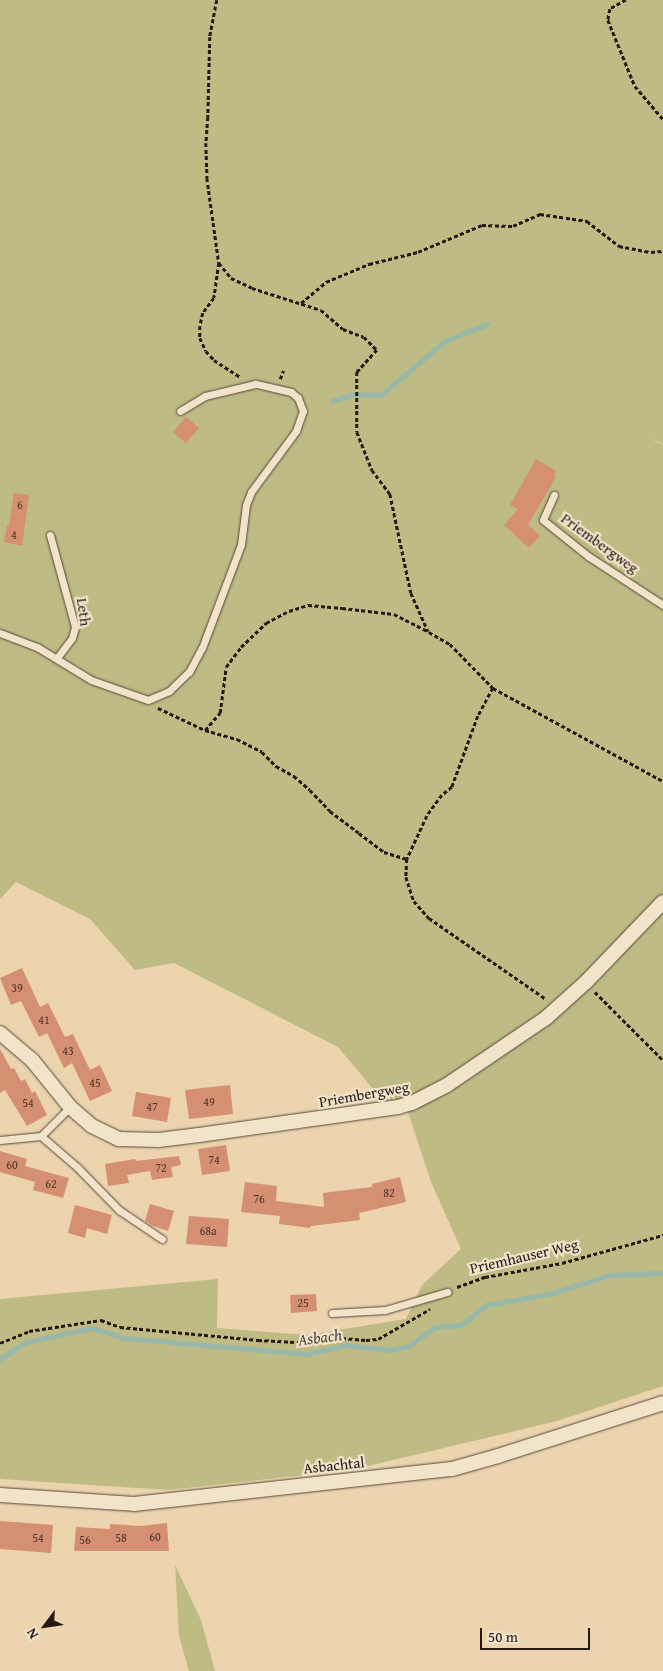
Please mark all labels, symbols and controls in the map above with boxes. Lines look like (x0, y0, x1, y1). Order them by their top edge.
house number: 6 (17, 498, 23, 512)
street label: Priembergweg (558, 509, 642, 577)
house number: 4 (11, 528, 17, 542)
street label: Leth (73, 597, 95, 627)
house number: 39 (11, 981, 23, 995)
house number: 41 (38, 1013, 50, 1027)
house number: 43 (62, 1044, 74, 1058)
house number: 45 (89, 1076, 101, 1090)
street label: Priembergweg (318, 1077, 410, 1111)
house number: 49 (203, 1095, 215, 1109)
house number: 54 (22, 1096, 34, 1110)
house number: 47 (146, 1100, 158, 1114)
house number: 74 (208, 1153, 220, 1167)
house number: 60 (6, 1158, 18, 1172)
house number: 72 (155, 1161, 167, 1175)
house number: 62 (45, 1177, 57, 1191)
house number: 82 (383, 1186, 395, 1200)
house number: 76 (253, 1192, 265, 1206)
house number: 68a (199, 1224, 217, 1238)
street label: Priemhauser Weg (468, 1235, 580, 1277)
house number: 25 (297, 1296, 309, 1310)
water label: Asbach (297, 1325, 343, 1349)
street label: Asbachtal (303, 1453, 365, 1477)
house number: 60 (149, 1530, 161, 1544)
house number: 54 (32, 1531, 44, 1545)
house number: 58 (115, 1531, 127, 1545)
house number: 56 (79, 1533, 91, 1547)
north arrow (20, 1601, 70, 1651)
scale bar (483, 1618, 593, 1650)
text: N (21, 1625, 43, 1643)
text: 50 m (488, 1626, 518, 1647)

